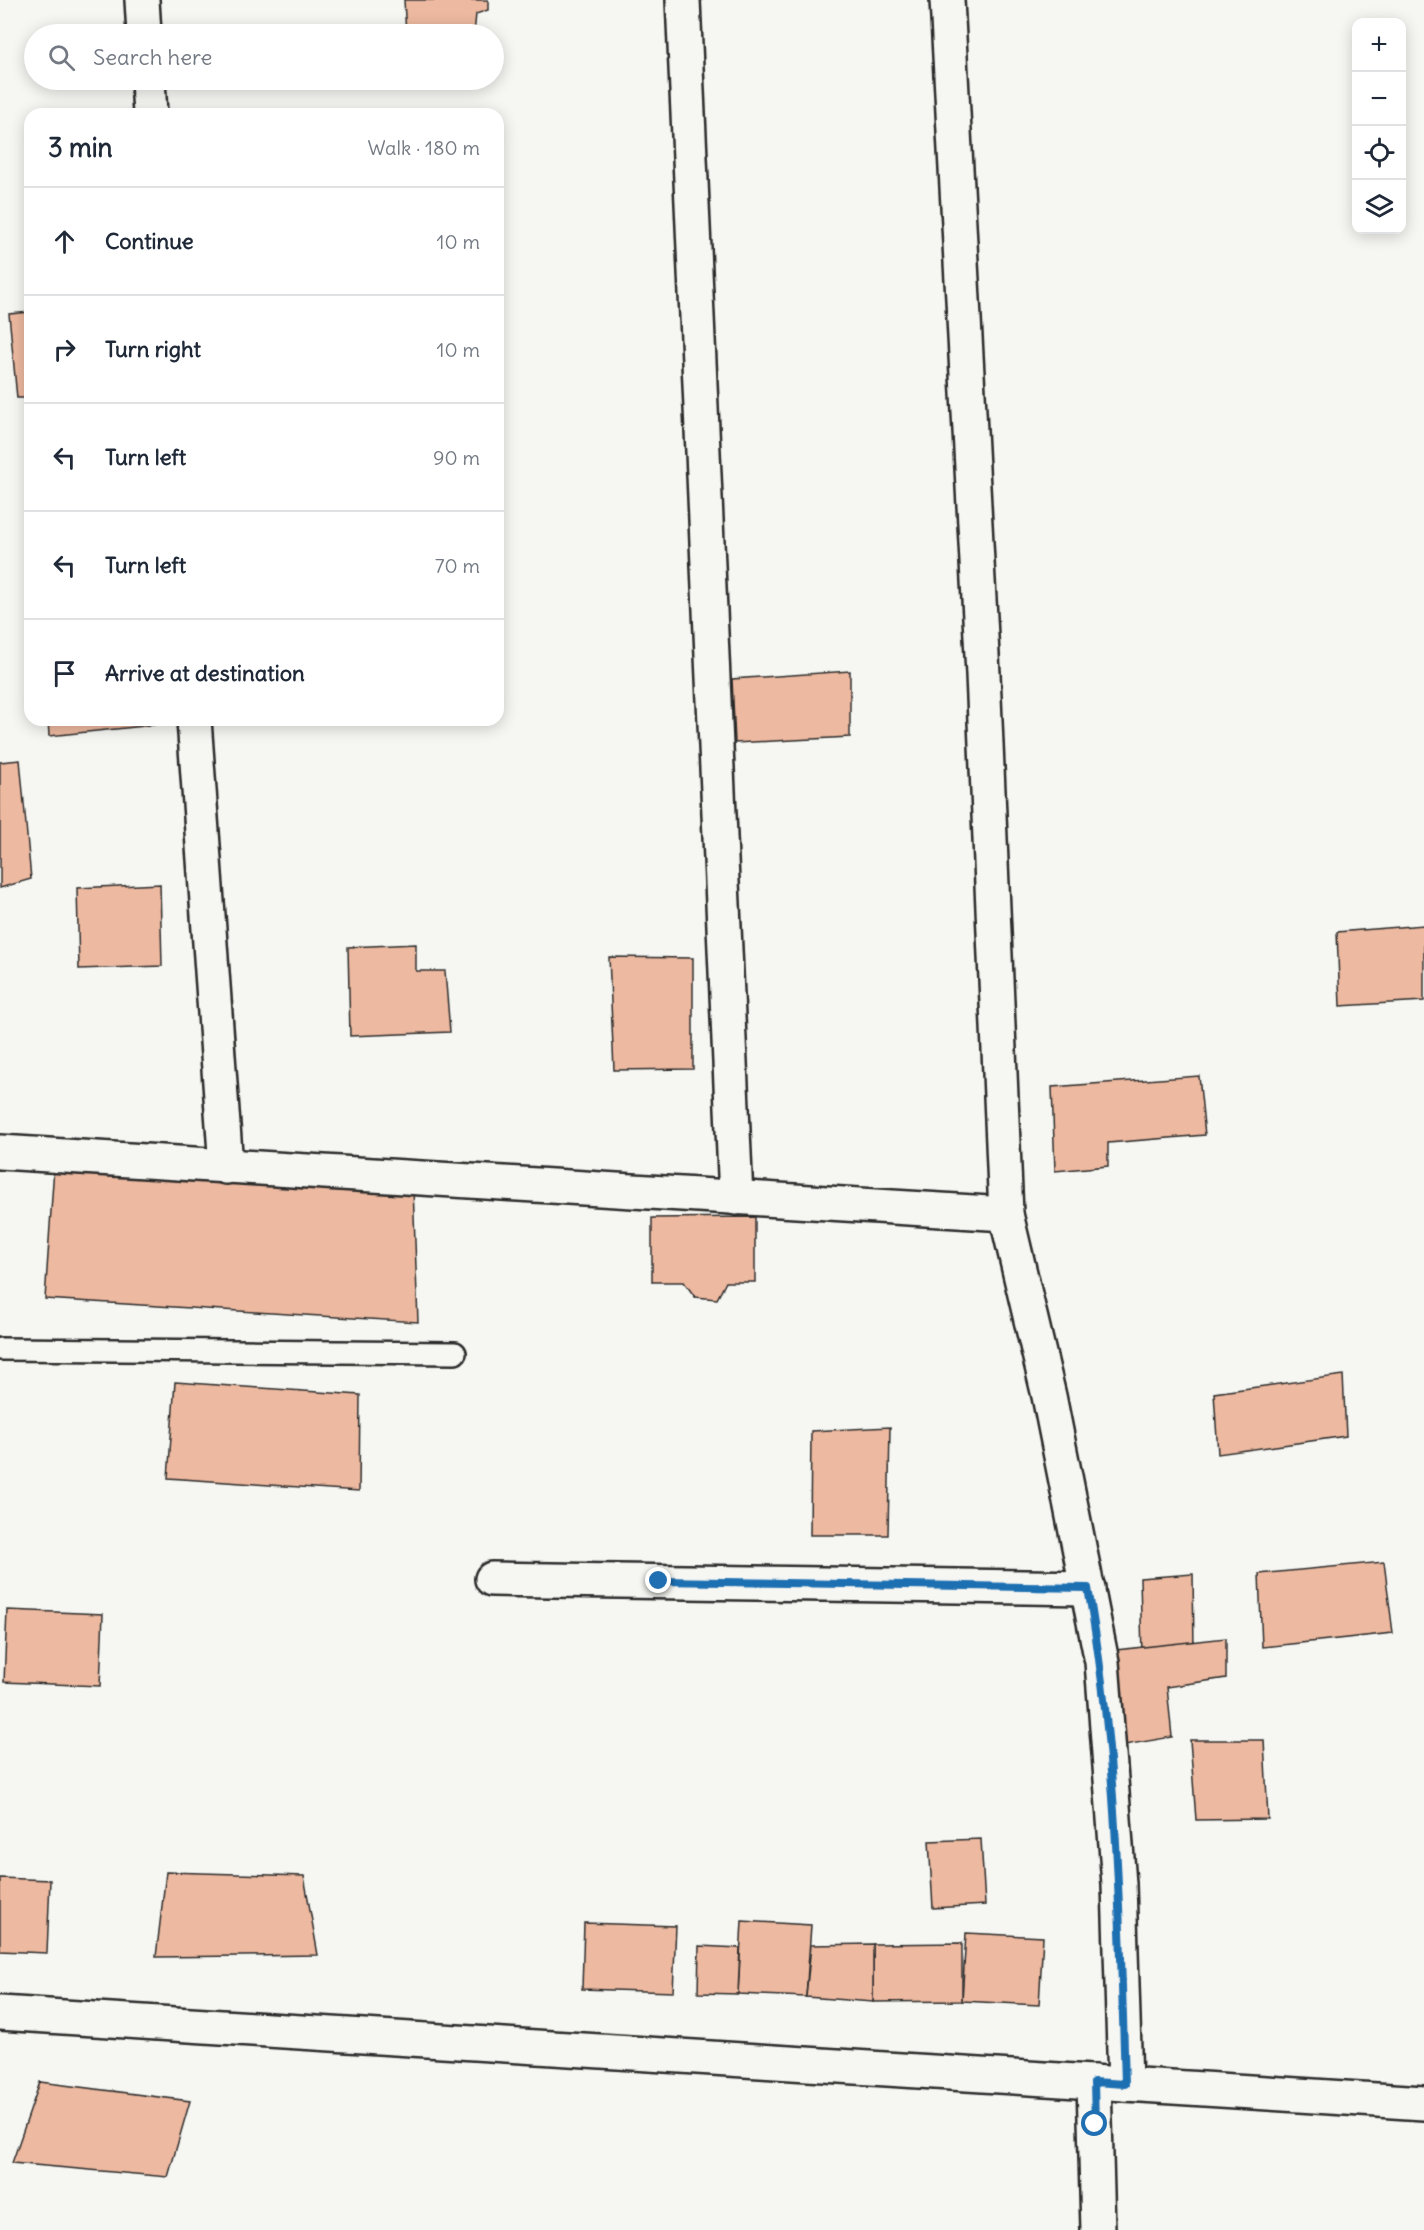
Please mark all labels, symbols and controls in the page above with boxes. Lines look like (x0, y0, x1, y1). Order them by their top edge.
map controls (1352, 18, 1406, 234)
button: + (1352, 18, 1406, 72)
search box (24, 24, 504, 90)
icon: search (45, 41, 78, 74)
text: Search here (93, 43, 212, 71)
button: − (1352, 72, 1406, 126)
button: locate (1352, 126, 1406, 180)
text: 3 min (48, 131, 113, 164)
text: Walk · 180 m (368, 135, 480, 160)
button: layers (1352, 180, 1406, 234)
icon: ahead (48, 225, 81, 258)
text: Continue (105, 227, 194, 255)
text: 10 m (437, 229, 480, 254)
icon: right (48, 333, 81, 366)
text: Turn right (105, 335, 201, 363)
text: 10 m (437, 337, 480, 362)
icon: left (48, 441, 81, 474)
text: Turn left (105, 443, 186, 471)
text: 90 m (433, 445, 480, 470)
icon: left (48, 549, 81, 582)
text: Turn left (105, 551, 186, 579)
text: 70 m (435, 553, 480, 578)
icon: arrive (48, 657, 81, 690)
text: Arrive at destination (105, 659, 305, 687)
route end (645, 1567, 671, 1593)
route start (1081, 2110, 1107, 2136)

